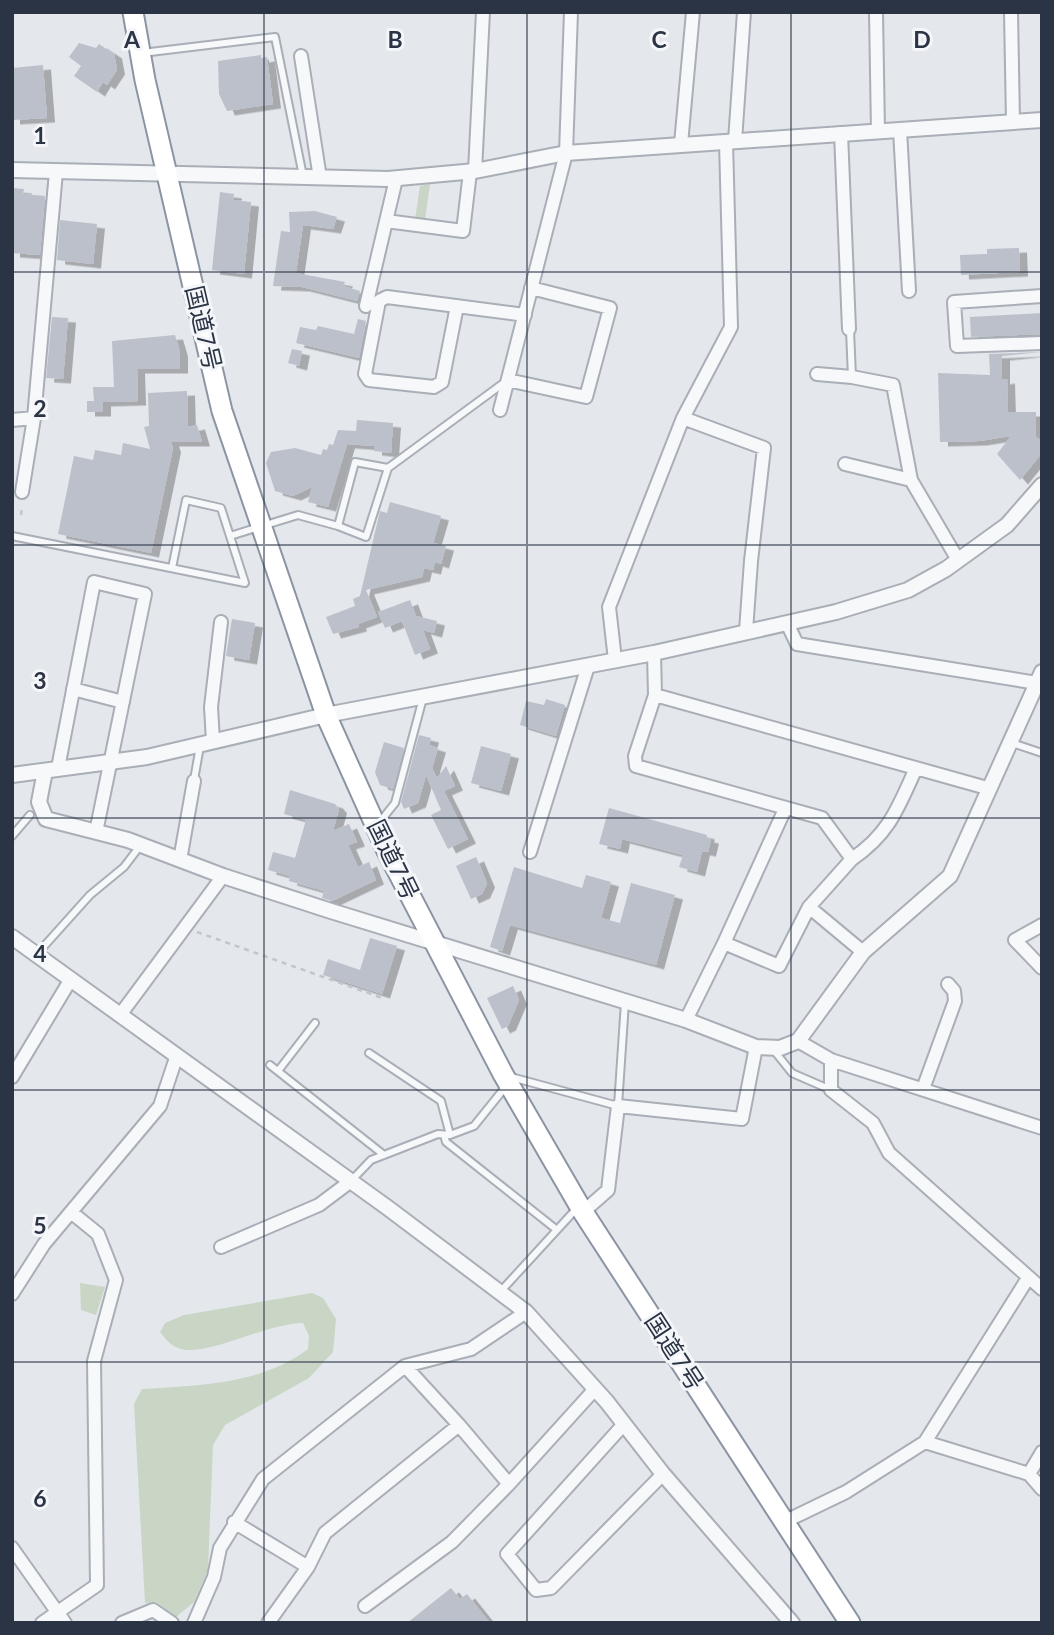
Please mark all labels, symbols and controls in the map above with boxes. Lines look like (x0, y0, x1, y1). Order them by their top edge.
text: A (123, 25, 141, 53)
text: B (387, 25, 403, 53)
text: C (651, 25, 667, 53)
text: D (913, 25, 931, 53)
text: 1 (33, 121, 47, 149)
street label: 国道7号 (181, 283, 228, 373)
text: 2 (33, 394, 47, 422)
text: 3 (33, 666, 47, 694)
street label: 国道7号 (362, 814, 426, 904)
text: 4 (33, 939, 47, 967)
text: 5 (33, 1211, 47, 1239)
street label: 国道7号 (640, 1307, 711, 1395)
text: 6 (33, 1484, 47, 1512)

